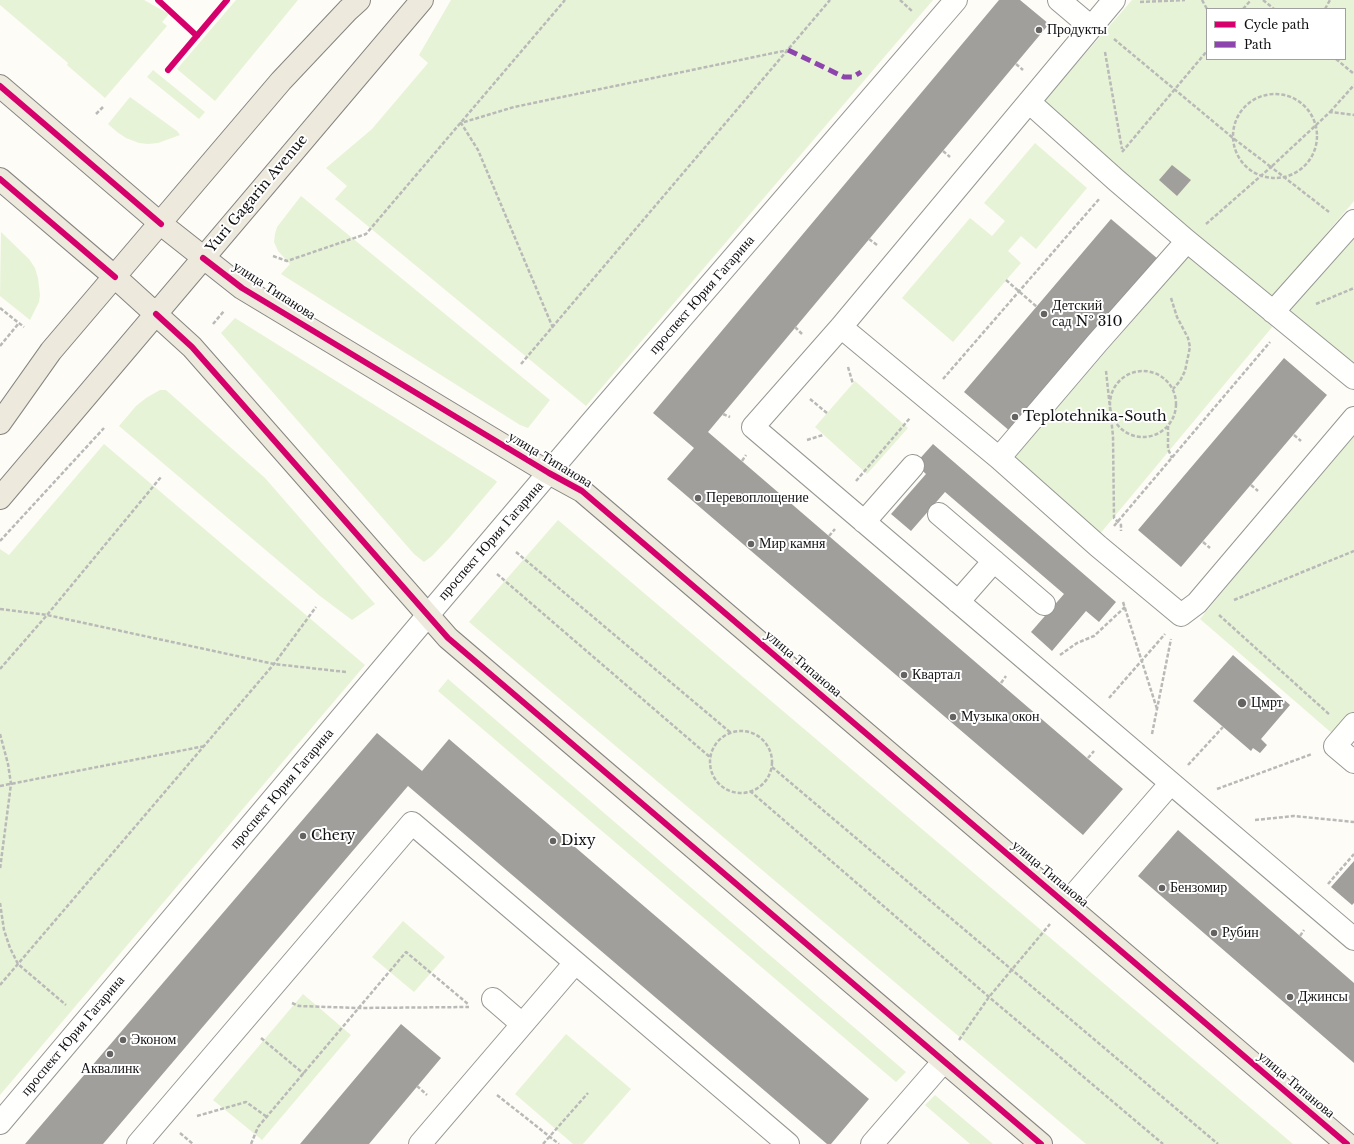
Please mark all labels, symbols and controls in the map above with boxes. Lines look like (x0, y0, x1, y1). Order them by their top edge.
legend (1206, 8, 1346, 60)
text: Cycle path (1244, 17, 1309, 32)
place label: Продукты (1047, 22, 1107, 38)
marker: Продукты (1034, 25, 1044, 35)
text: Path (1244, 37, 1272, 52)
street label: Yuri Gagarin Avenue (203, 132, 311, 256)
street label: проспект Юрия Гагарина (646, 232, 758, 358)
street label: улица Типанова (230, 258, 318, 324)
place label: Детский сад № 310 (1052, 298, 1123, 330)
marker: Детский сад № 310 (1039, 309, 1049, 319)
place label: Teplotehnika-South (1023, 409, 1167, 425)
marker: Teplotehnika-South (1010, 412, 1020, 422)
street label: улица Типанова (505, 428, 595, 492)
street label: проспект Юрия Гагарина (435, 478, 547, 604)
place label: Перевоплощение (706, 490, 809, 506)
marker: Перевоплощение (693, 493, 703, 503)
place label: Мир камня (759, 536, 826, 552)
marker: Мир камня (746, 539, 756, 549)
street label: улица Типанова (761, 627, 845, 701)
place label: Квартал (912, 667, 960, 683)
marker: Квартал (899, 670, 909, 680)
place label: Цмрт (1251, 695, 1283, 711)
marker: Цмрт (1236, 697, 1248, 709)
place label: Музыка окон (961, 709, 1039, 725)
marker: Музыка окон (948, 712, 958, 722)
street label: проспект Юрия Гагарина (227, 725, 337, 853)
place label: Chery (311, 828, 356, 844)
marker: Chery (298, 831, 308, 841)
place label: Dixy (561, 833, 596, 849)
marker: Dixy (548, 836, 558, 846)
street label: улица Типанова (1008, 837, 1092, 911)
place label: Бензомир (1170, 880, 1227, 896)
marker: Бензомир (1157, 883, 1167, 893)
place label: Рубин (1222, 925, 1259, 941)
marker: Рубин (1209, 928, 1219, 938)
street label: проспект Юрия Гагарина (18, 972, 128, 1100)
place label: Джинсы (1298, 989, 1348, 1005)
marker: Джинсы (1285, 992, 1295, 1002)
place label: Эконом (131, 1032, 176, 1048)
marker: Эконом (118, 1035, 128, 1045)
street label: улица Типанова (1254, 1048, 1338, 1122)
marker: Аквалинк (105, 1049, 115, 1059)
place label: Аквалинк (81, 1061, 139, 1077)

